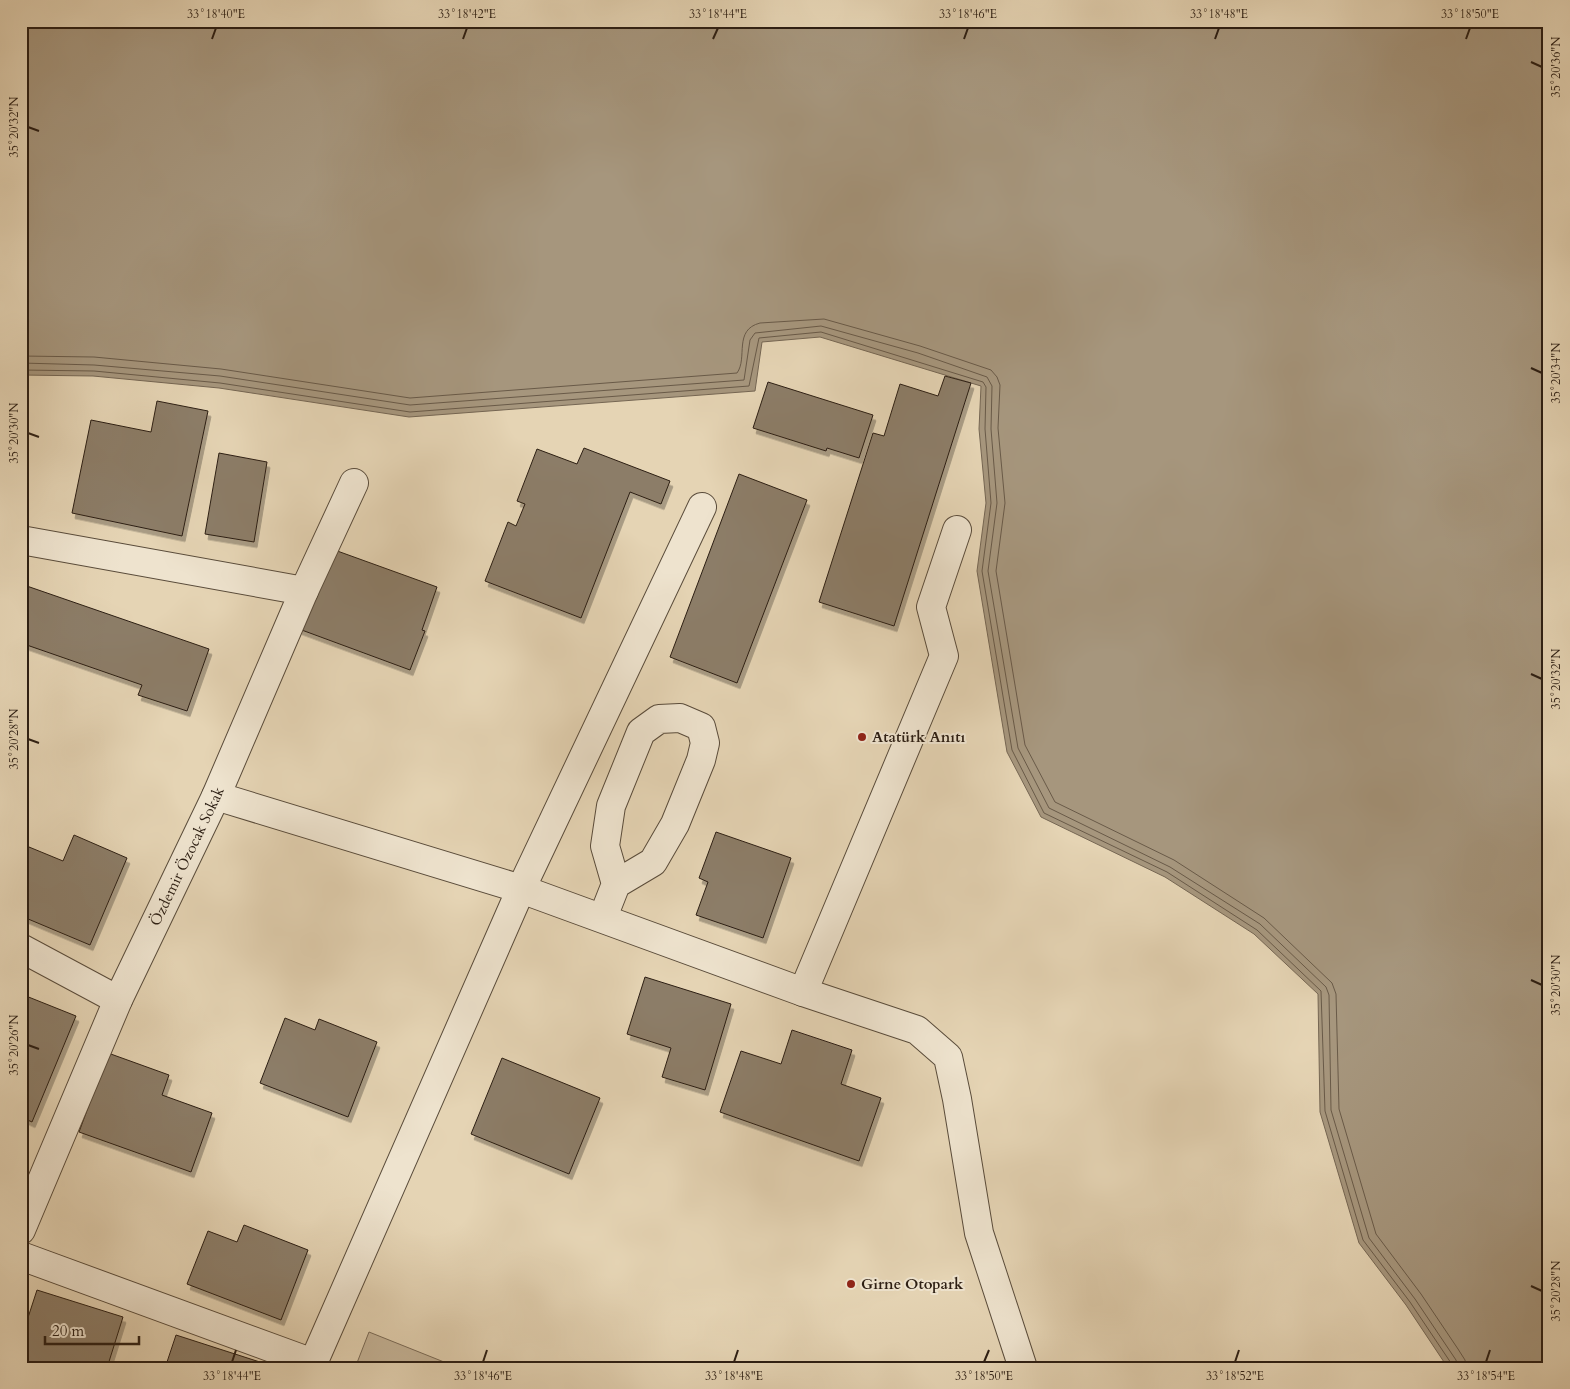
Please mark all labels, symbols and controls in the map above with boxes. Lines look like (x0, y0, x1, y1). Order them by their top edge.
text: 33°18'40"E (187, 6, 245, 22)
text: 33°18'42"E (438, 6, 496, 22)
text: 33°18'44"E (689, 6, 747, 22)
text: 33°18'46"E (939, 6, 997, 22)
text: 33°18'48"E (1190, 6, 1248, 22)
text: 33°18'50"E (1441, 6, 1499, 22)
text: 35°20'36"N (1548, 36, 1564, 97)
text: 35°20'32"N (6, 96, 22, 157)
text: 35°20'34"N (1548, 342, 1564, 403)
text: 35°20'30"N (6, 402, 22, 463)
text: 35°20'32"N (1548, 648, 1564, 709)
text: 35°20'28"N (6, 708, 22, 769)
place label: Atatürk Anıtı (872, 727, 965, 747)
marker: Atatürk Anıtı (856, 731, 868, 743)
street label: Özdemir Özocak Sokak (145, 784, 229, 929)
text: 35°20'30"N (1548, 954, 1564, 1015)
text: 35°20'26"N (6, 1014, 22, 1075)
text: 35°20'28"N (1548, 1260, 1564, 1321)
place label: Girne Otopark (861, 1274, 964, 1294)
marker: Girne Otopark (845, 1278, 857, 1290)
scale bar (45, 1314, 139, 1346)
text: 20 m (52, 1321, 84, 1341)
text: 33°18'44"E (203, 1368, 261, 1384)
text: 33°18'46"E (454, 1368, 512, 1384)
text: 33°18'48"E (705, 1368, 763, 1384)
text: 33°18'50"E (955, 1368, 1013, 1384)
text: 33°18'52"E (1206, 1368, 1264, 1384)
text: 33°18'54"E (1457, 1368, 1515, 1384)

